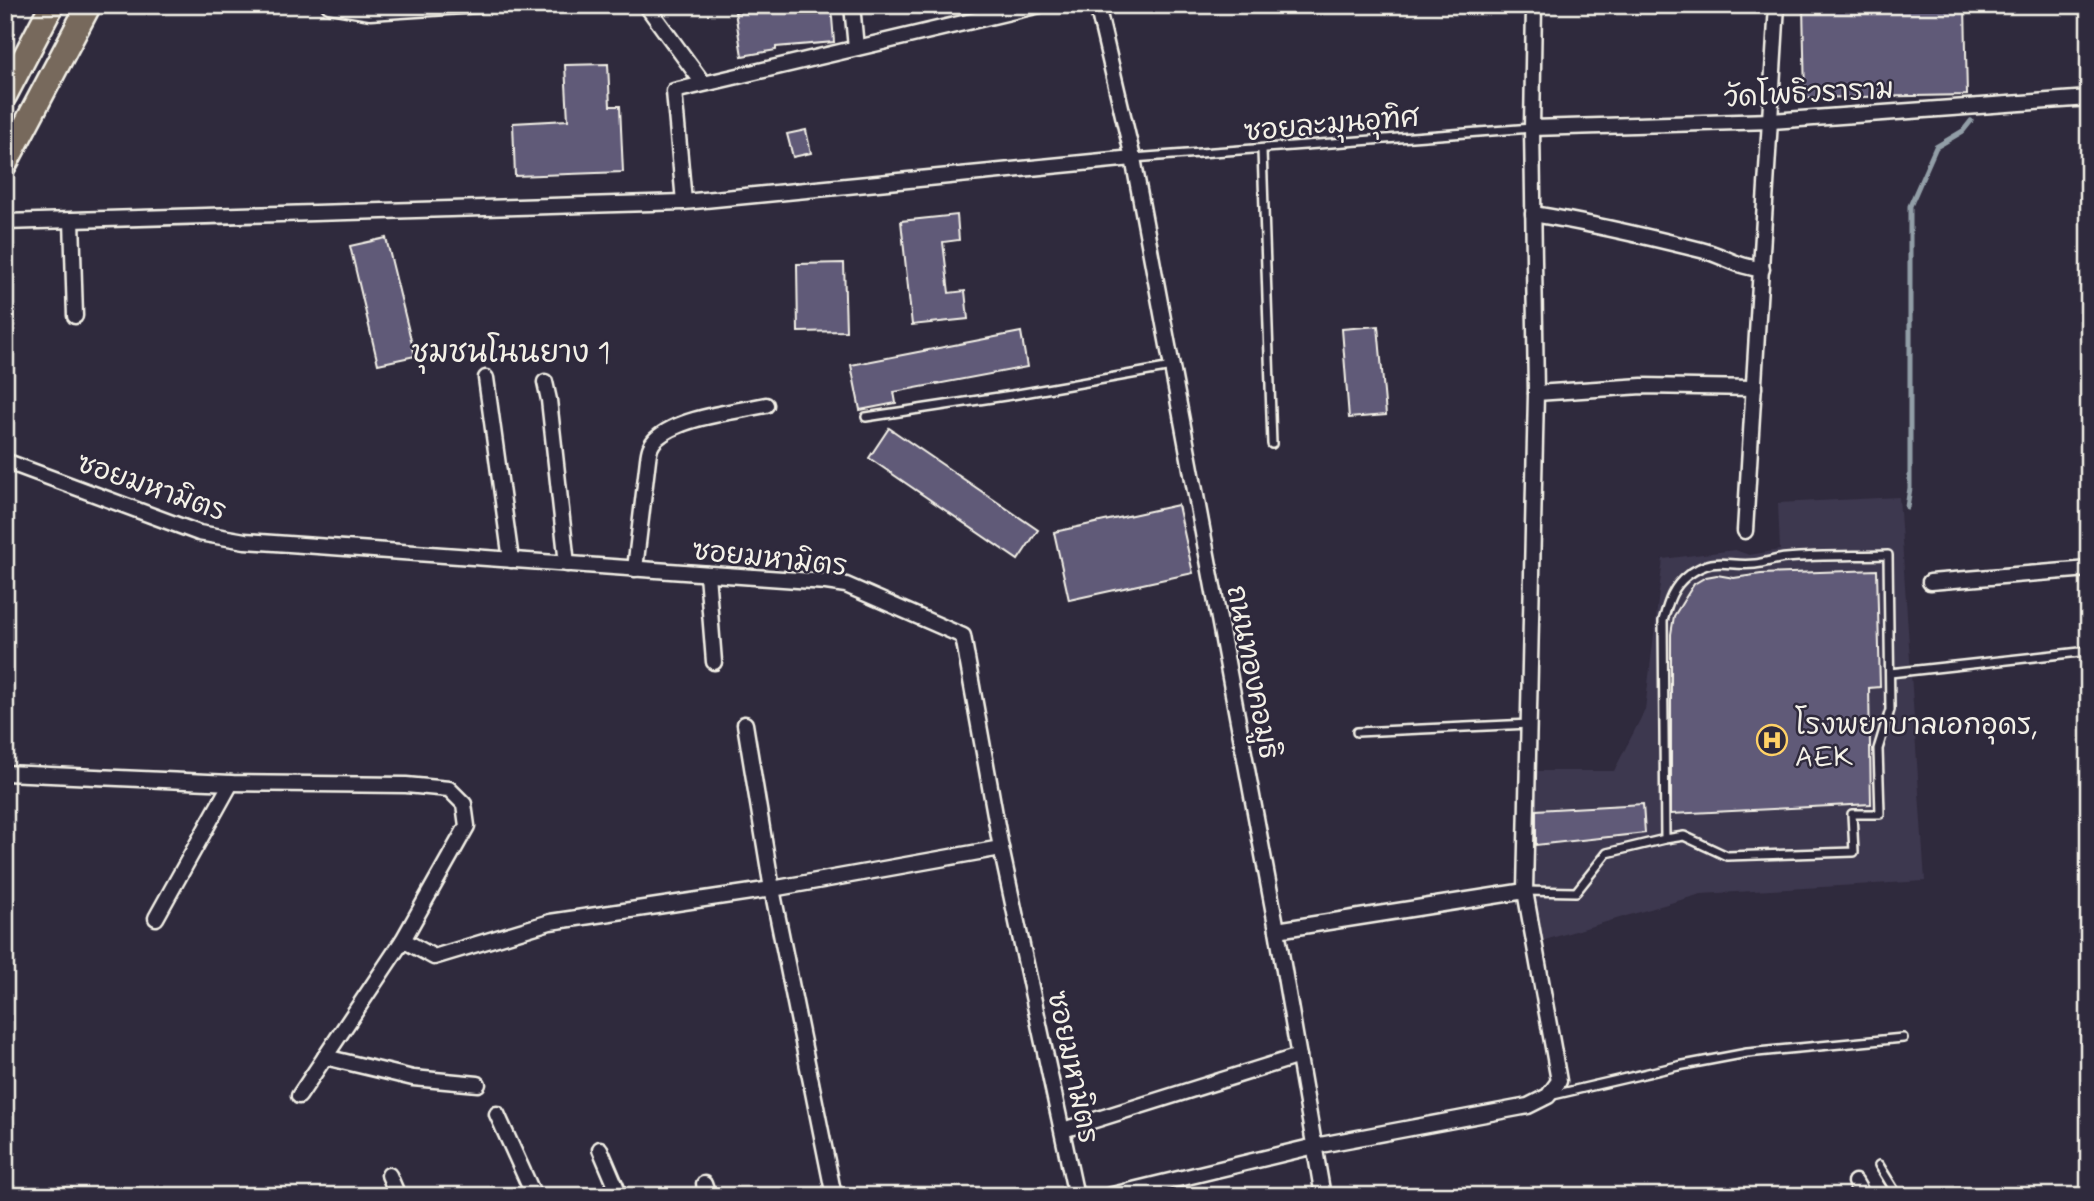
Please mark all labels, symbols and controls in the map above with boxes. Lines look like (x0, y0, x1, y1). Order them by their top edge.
street label: วัดโพธิวราราม (1723, 69, 1895, 117)
street label: ซอยละมุนอุทิศ (1243, 99, 1422, 152)
district label: ชุมชนโนนยาง 1 (411, 332, 611, 374)
street label: ซอยมหามิตร (72, 446, 231, 531)
street label: ซอยมหามิตร (690, 533, 849, 586)
street label: ถนนทองคอมูธิ (1217, 582, 1287, 763)
place label: โรงพยาบาลเอกอุดร, AEK (1795, 705, 2037, 777)
hospital icon: โรงพยาบาลเอกอุดร, AEK (1755, 723, 1789, 757)
street label: ซอยมหามิตร (1037, 988, 1106, 1147)

